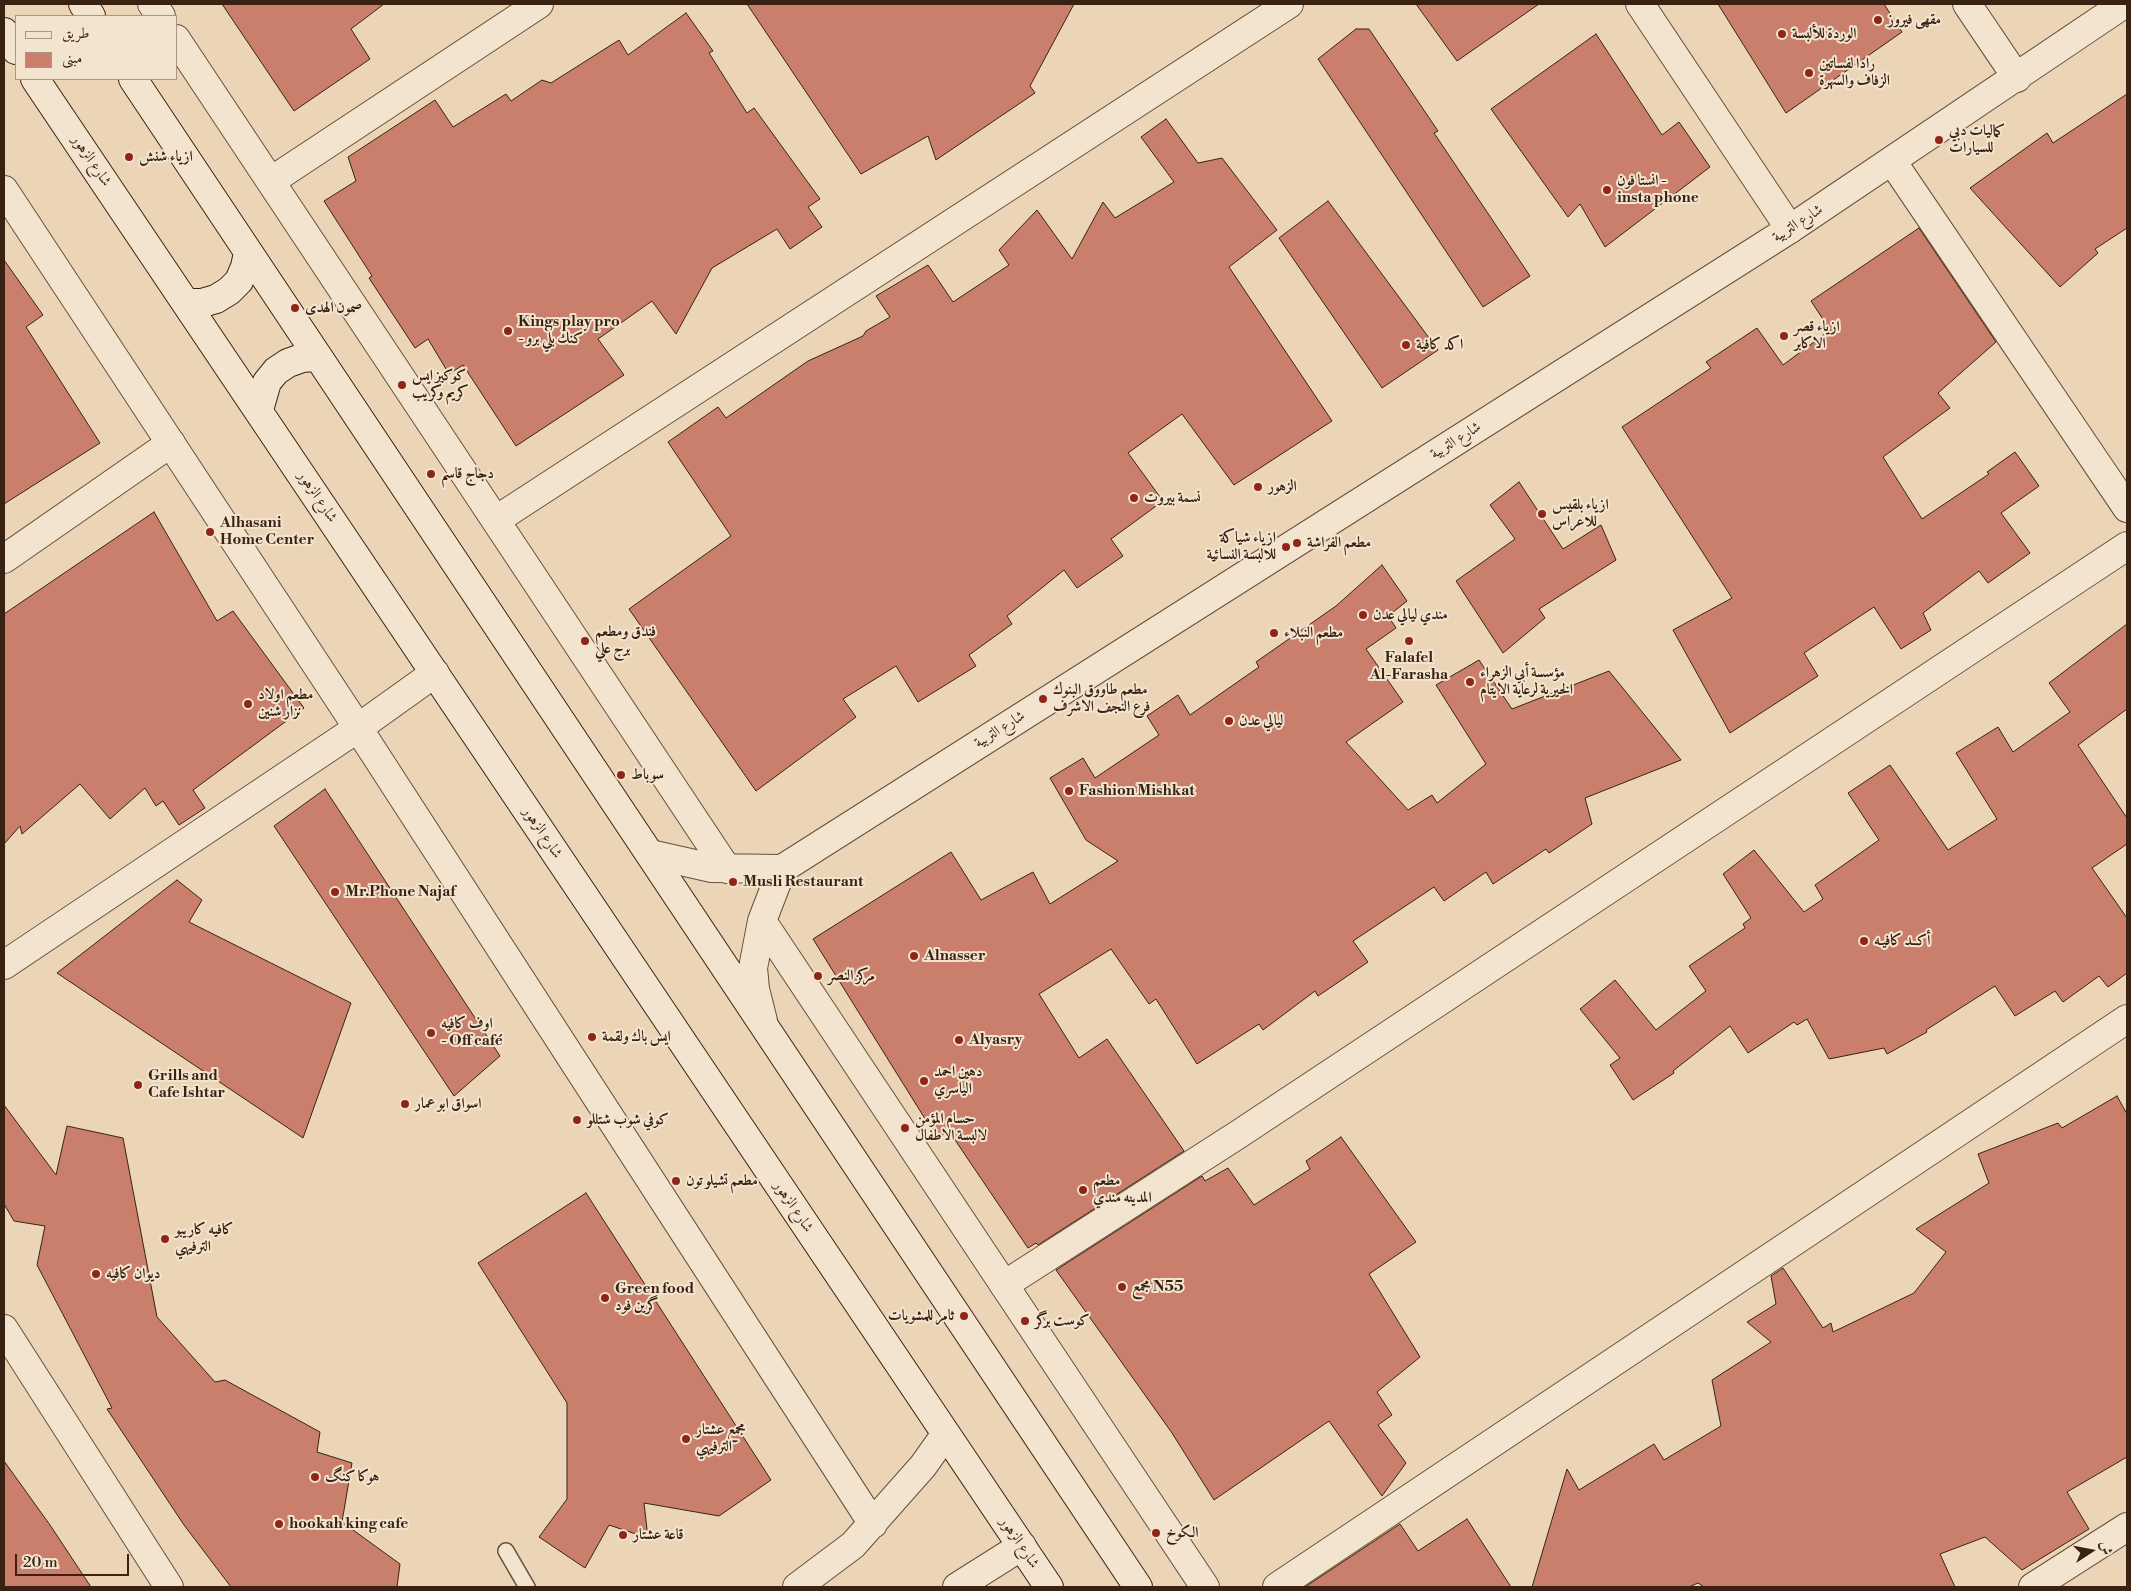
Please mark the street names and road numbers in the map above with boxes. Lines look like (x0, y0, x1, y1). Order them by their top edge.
street label: شارع الزهور (67, 132, 115, 190)
street label: شارع التربية (1769, 201, 1827, 247)
street label: شارع التربية (1427, 418, 1485, 464)
street label: شارع الزهور (293, 468, 341, 526)
street label: شارع التربية (971, 707, 1029, 753)
street label: شارع الزهور (518, 804, 566, 862)
street label: شارع الزهور (769, 1178, 817, 1236)
street label: شارع الزهور (995, 1514, 1043, 1572)

